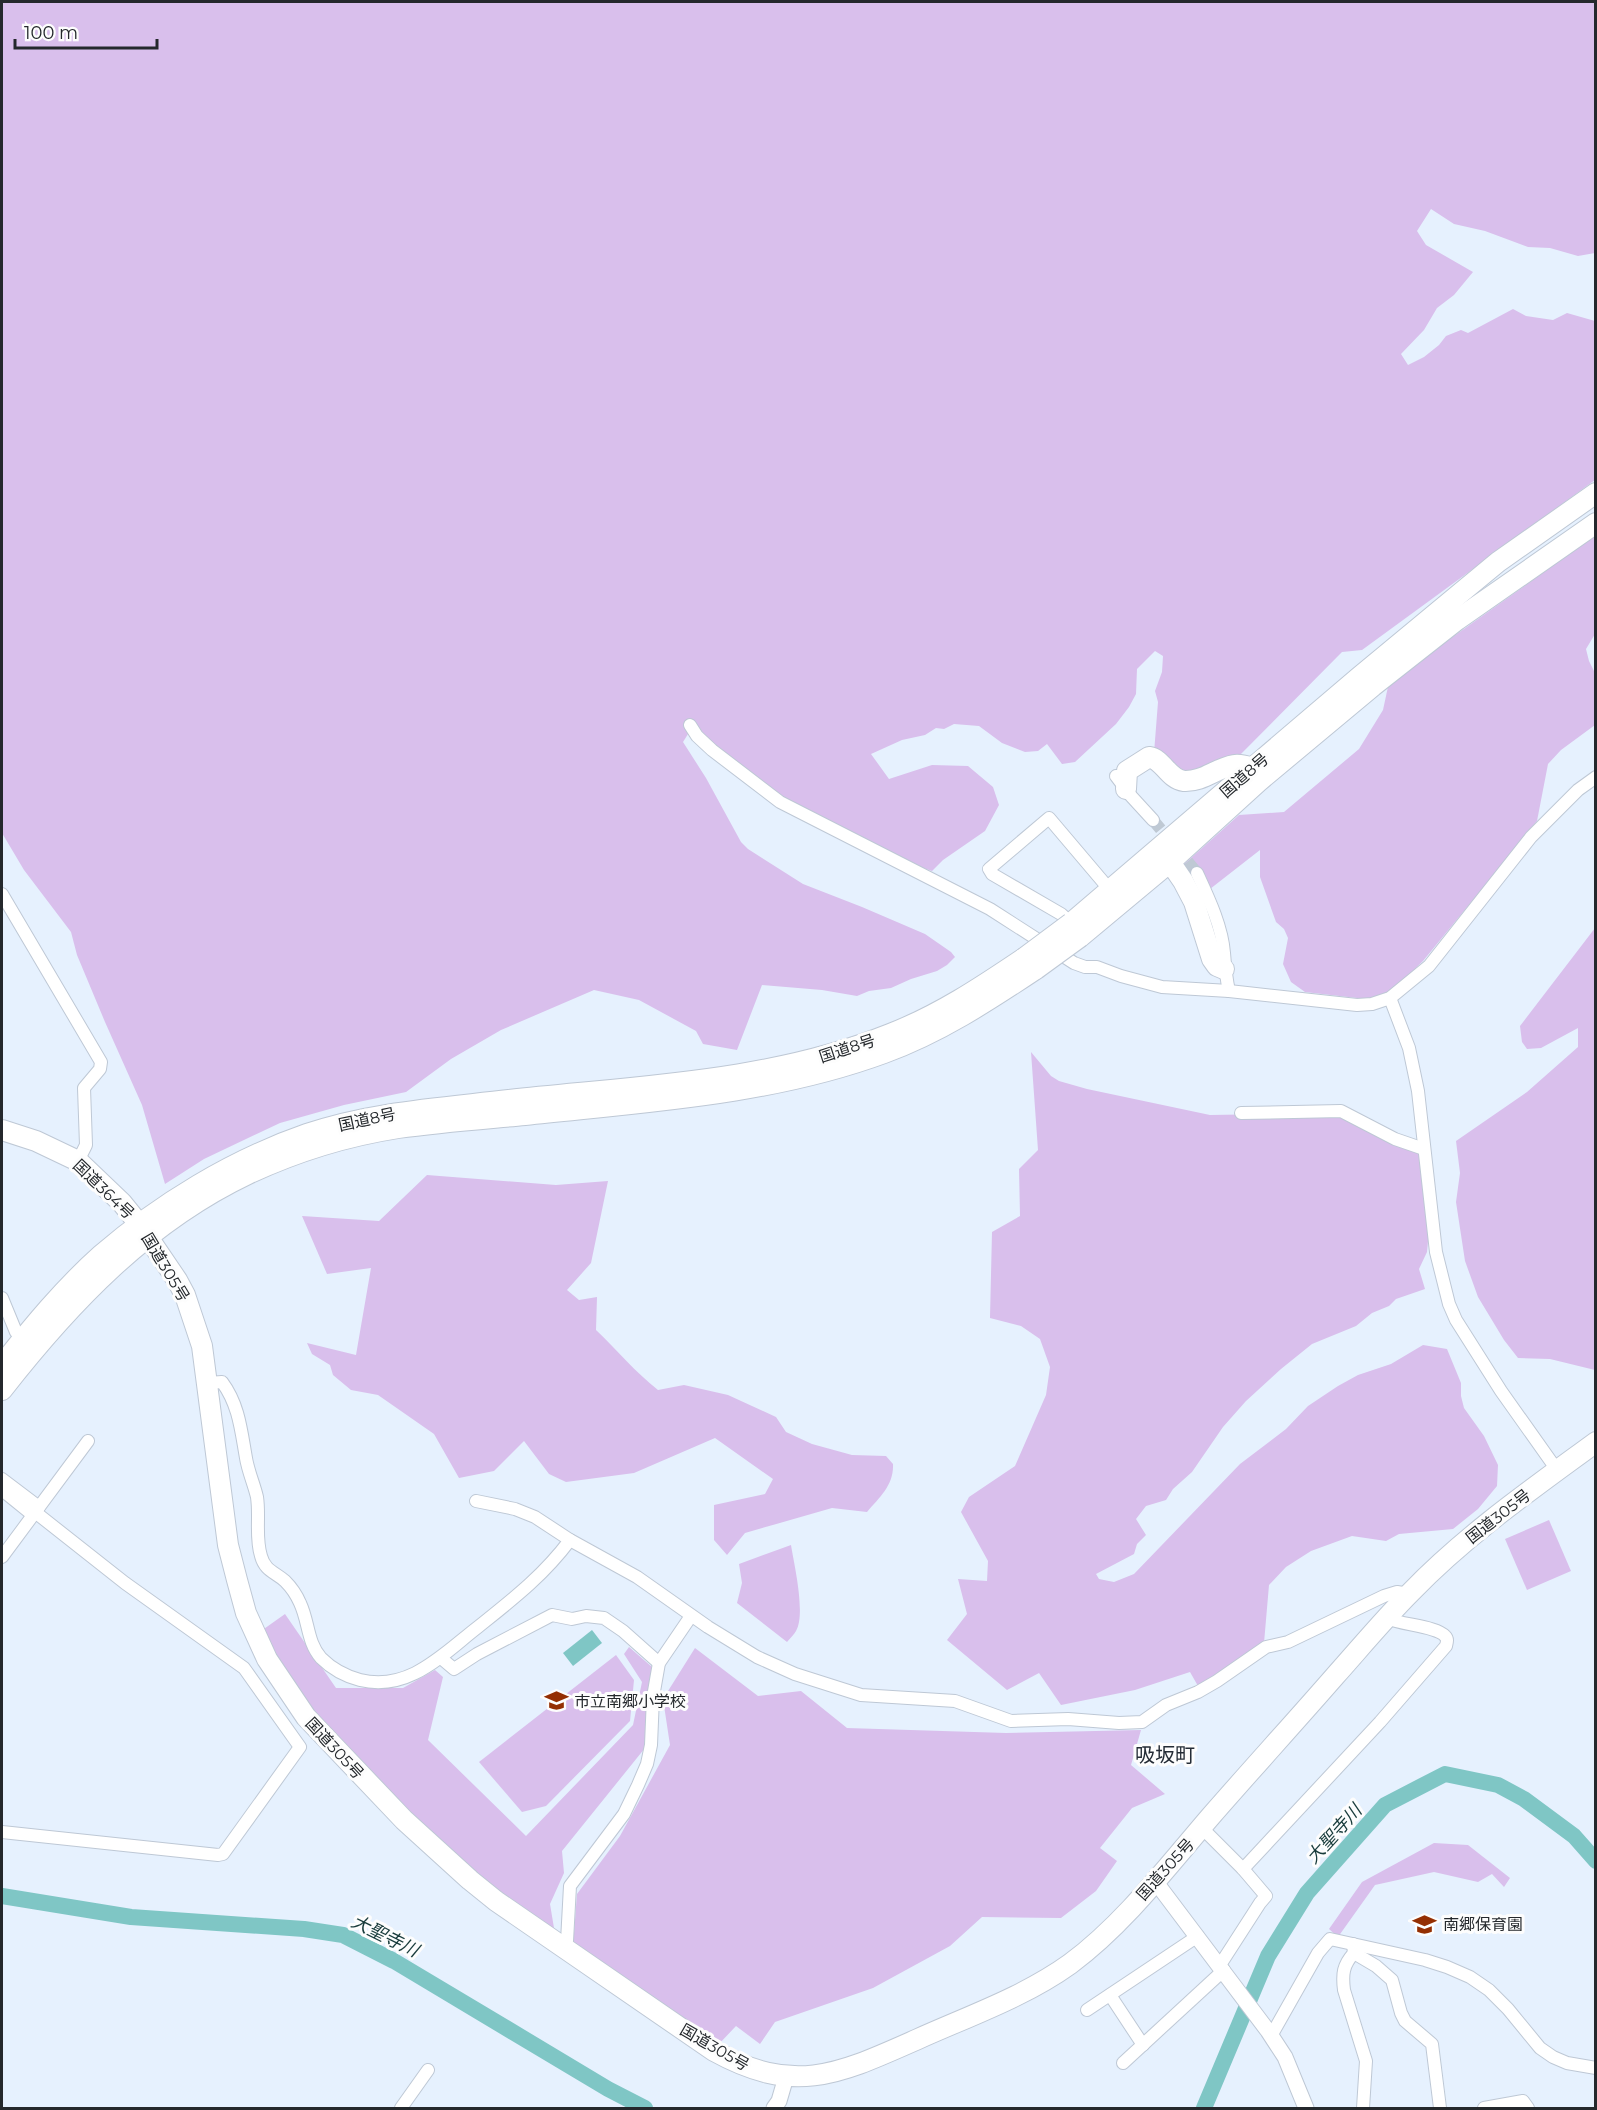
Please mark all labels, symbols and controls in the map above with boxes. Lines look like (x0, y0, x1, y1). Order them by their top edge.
scale bar (15, 12, 158, 50)
text: 100 m (24, 22, 78, 44)
street label: 国道8号 (1216, 749, 1273, 802)
street label: 国道8号 (817, 1030, 878, 1067)
street label: 国道8号 (337, 1104, 398, 1135)
street label: 国道364号 (69, 1156, 138, 1223)
street label: 国道305号 (138, 1229, 193, 1305)
street label: 国道305号 (1462, 1485, 1534, 1547)
school or university icon: 市立南郷小学校 (543, 1688, 569, 1714)
place label: 市立南郷小学校 (574, 1692, 686, 1711)
street label: 国道305号 (302, 1714, 368, 1783)
district label: 吸坂町 (1135, 1743, 1195, 1767)
water label: 大聖寺川 (1302, 1798, 1368, 1868)
street label: 国道305号 (1133, 1834, 1198, 1904)
water label: 大聖寺川 (348, 1910, 424, 1963)
school or university icon: 南郷保育園 (1412, 1911, 1438, 1937)
place label: 南郷保育園 (1443, 1915, 1523, 1934)
street label: 国道305号 (677, 2020, 753, 2075)

